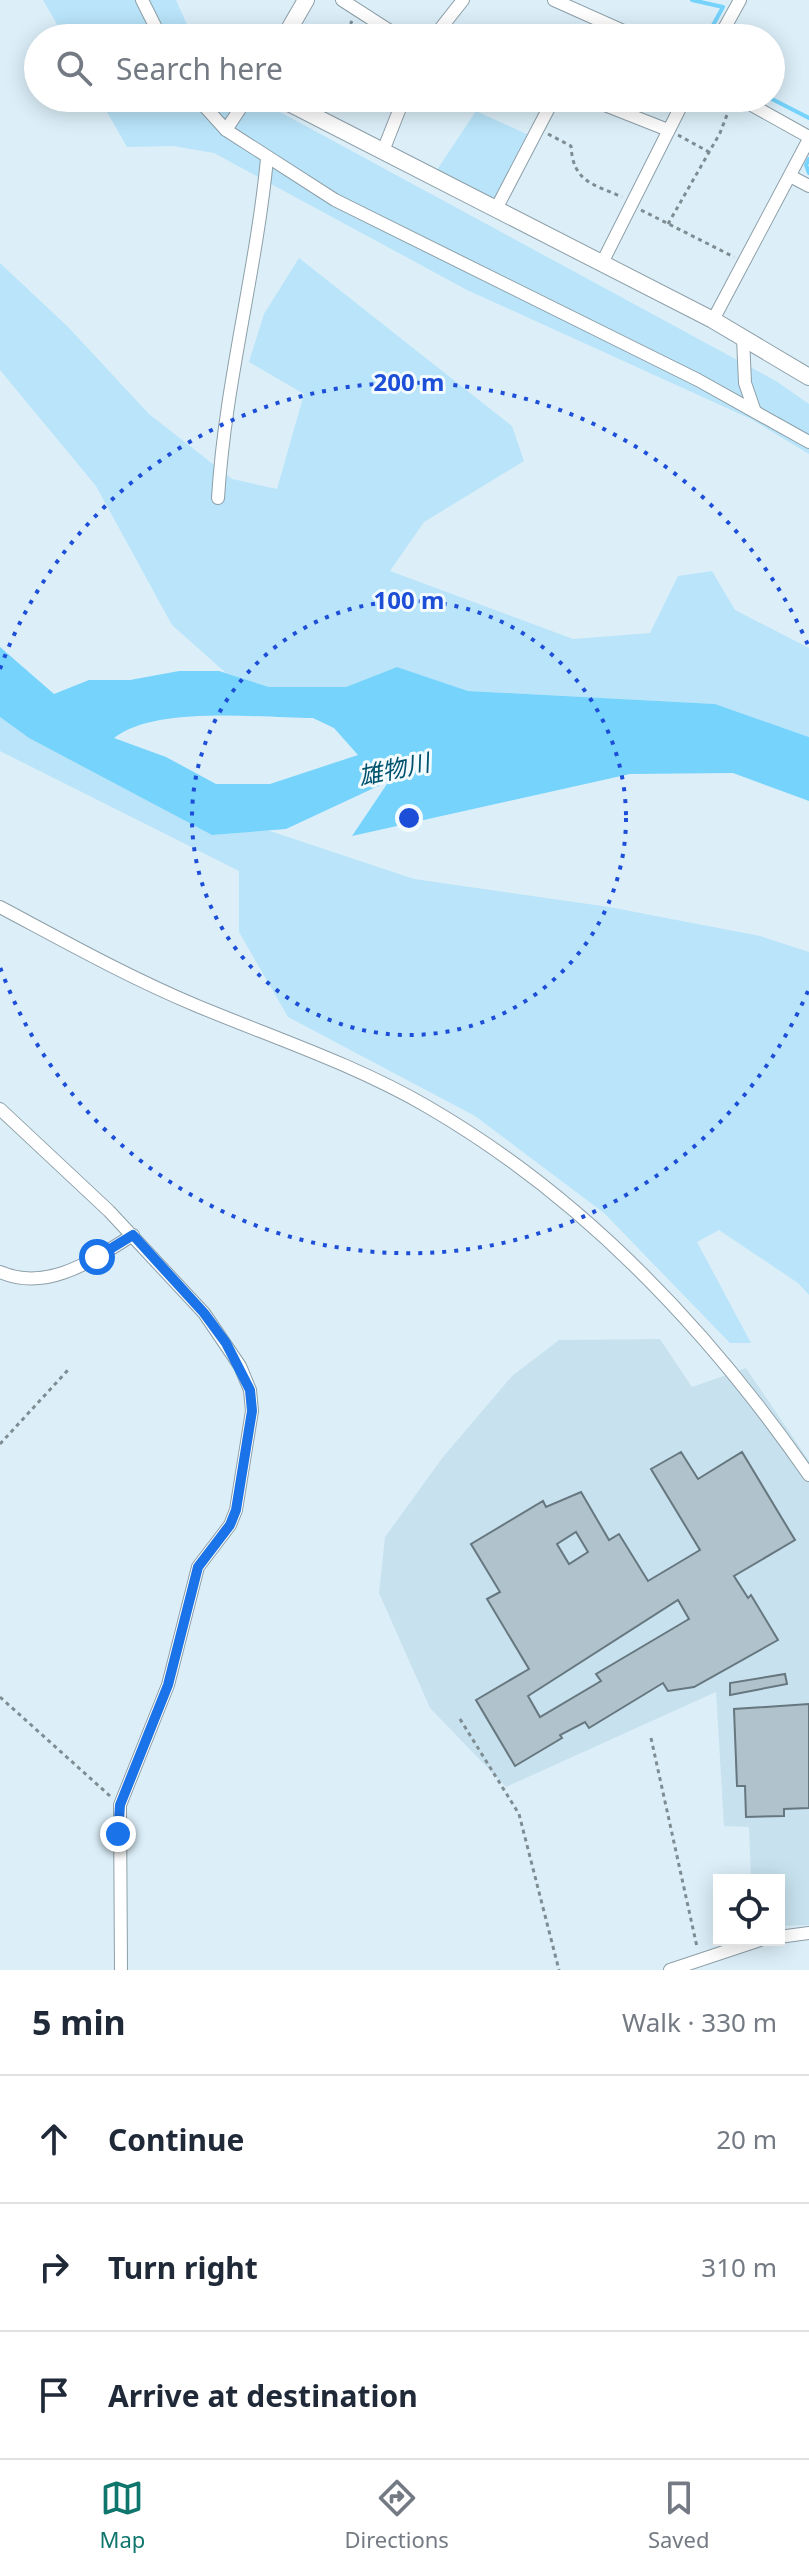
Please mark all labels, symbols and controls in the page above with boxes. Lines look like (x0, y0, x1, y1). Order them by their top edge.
search box (24, 24, 785, 112)
icon: search (52, 46, 96, 90)
text: Search here (116, 48, 283, 89)
text: 200 m (374, 365, 444, 398)
text: 100 m (374, 583, 444, 616)
water label: 雄物川 (355, 744, 435, 792)
centre of rings (395, 804, 423, 832)
route start (79, 1239, 115, 1275)
route end (100, 1816, 136, 1852)
map controls (713, 1874, 785, 1946)
button: locate (713, 1874, 785, 1946)
text: 5 min (32, 1999, 126, 2045)
text: Walk · 330 m (622, 2004, 777, 2040)
icon: ahead (32, 2117, 76, 2161)
text: Continue (108, 2119, 244, 2160)
text: 20 m (716, 2121, 777, 2157)
icon: right (32, 2245, 76, 2289)
text: Turn right (108, 2247, 258, 2288)
text: 310 m (701, 2249, 777, 2285)
icon: arrive (32, 2373, 76, 2417)
text: Arrive at destination (108, 2375, 418, 2416)
tab: Map (100, 2476, 145, 2554)
tab: Directions (344, 2476, 449, 2554)
tab: Saved (648, 2476, 709, 2554)

